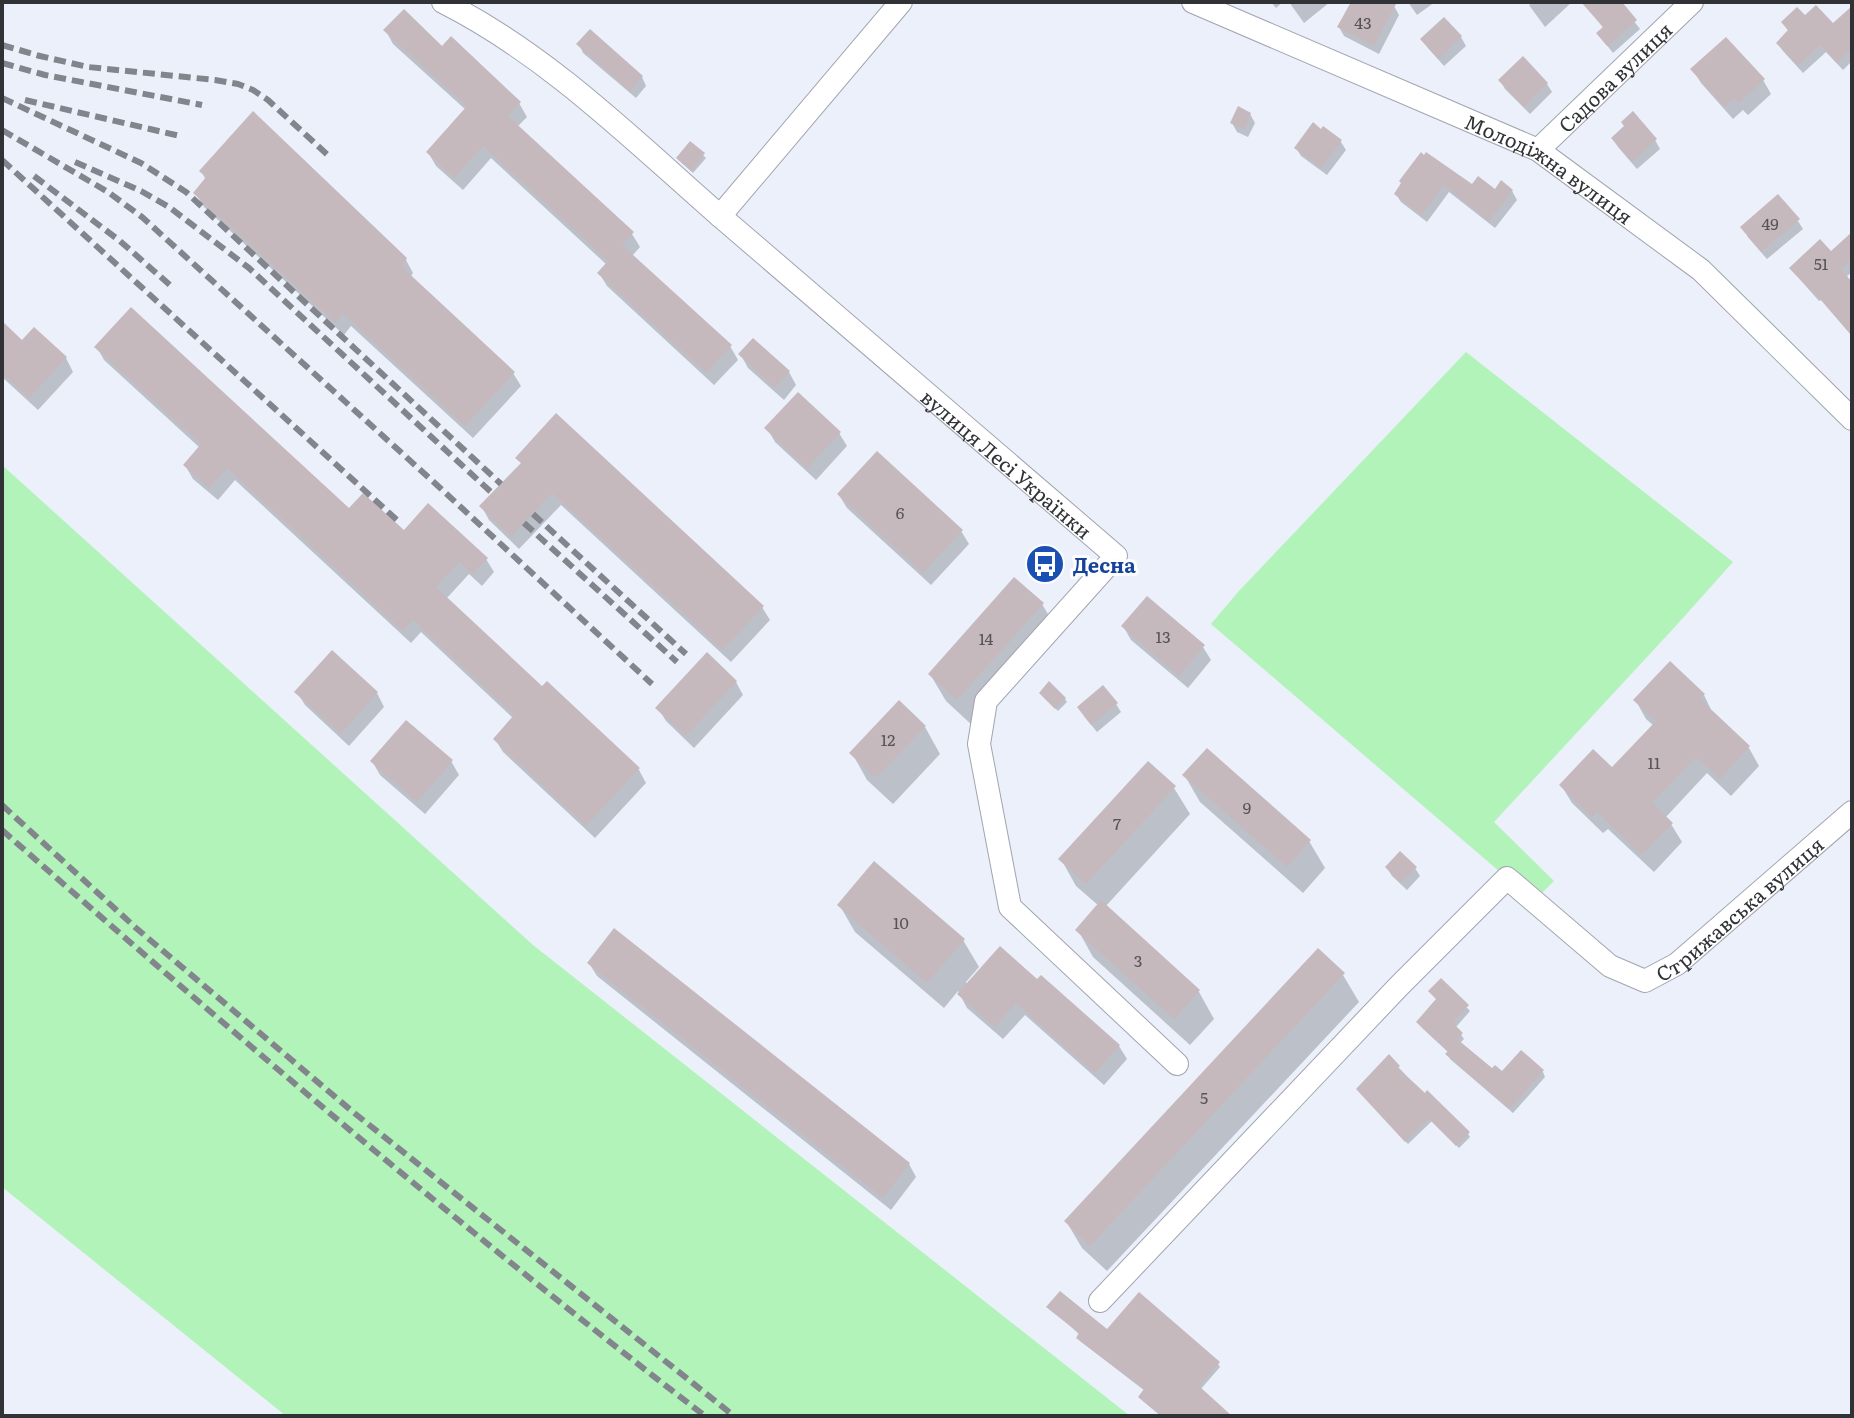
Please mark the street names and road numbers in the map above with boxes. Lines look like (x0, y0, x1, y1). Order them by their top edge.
street label: Садова вулиця (1551, 14, 1678, 139)
street label: Молодіжна вулиця (1460, 105, 1640, 230)
street label: вулиця Лесі Українки (915, 381, 1099, 545)
street label: Стрижавська вулиця (1650, 829, 1830, 988)

